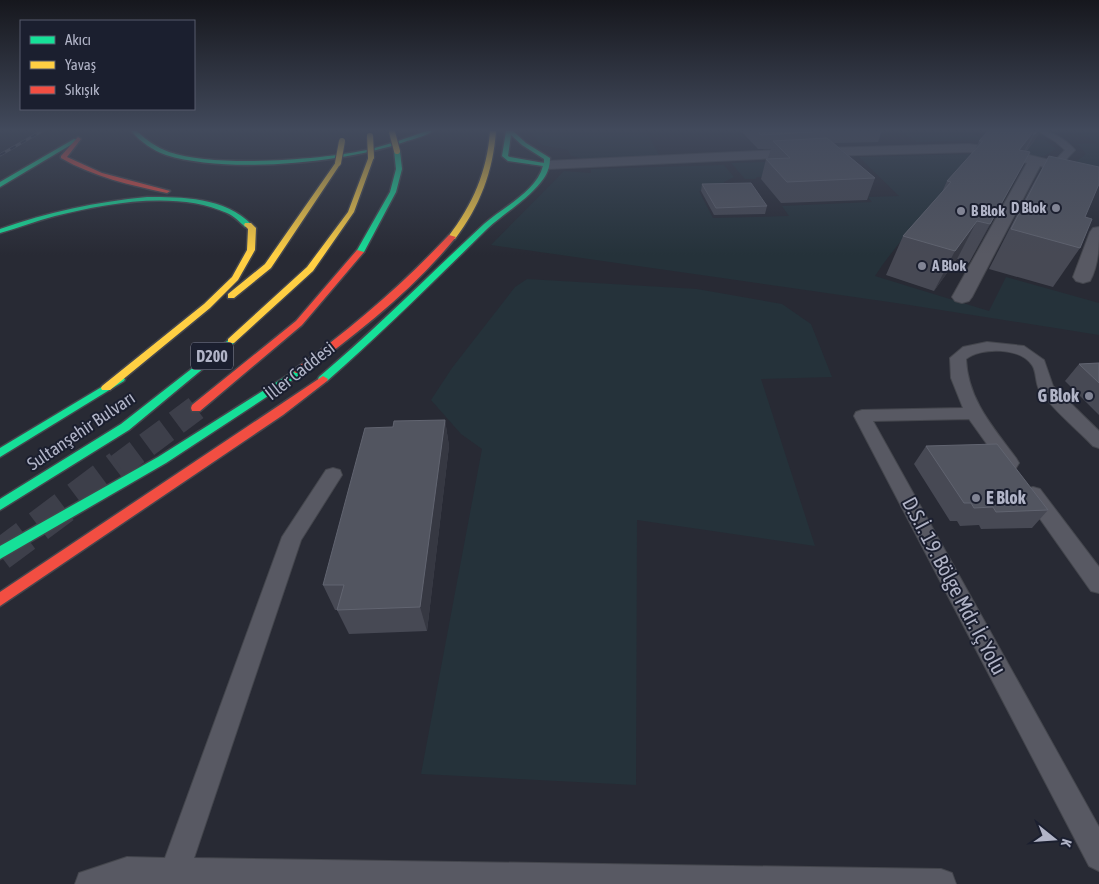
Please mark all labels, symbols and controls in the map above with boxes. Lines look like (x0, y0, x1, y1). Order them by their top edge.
legend (20, 20, 195, 110)
text: Akıcı (65, 31, 91, 48)
text: Yavaş (65, 56, 96, 73)
text: Sıkışık (65, 81, 100, 98)
place label: D Blok (1011, 199, 1046, 216)
place label: B Blok (971, 202, 1005, 219)
marker: D Blok (1050, 202, 1062, 214)
marker: B Blok (955, 205, 967, 217)
place label: A Blok (931, 257, 966, 274)
marker: A Blok (916, 260, 928, 272)
street label: İller Caddesi (261, 337, 339, 404)
road number: D200 (191, 342, 233, 370)
place label: G Blok (1037, 385, 1080, 406)
street label: Sultanşehir Bulvarı (23, 387, 139, 474)
marker: G Blok (1083, 390, 1095, 402)
place label: E Blok (986, 487, 1027, 508)
marker: E Blok (970, 492, 982, 504)
street label: D.S.İ. 19. Bölge Mdr. İç Yolu (898, 493, 1012, 678)
north arrow (1029, 814, 1079, 864)
text: K (1058, 837, 1075, 849)

